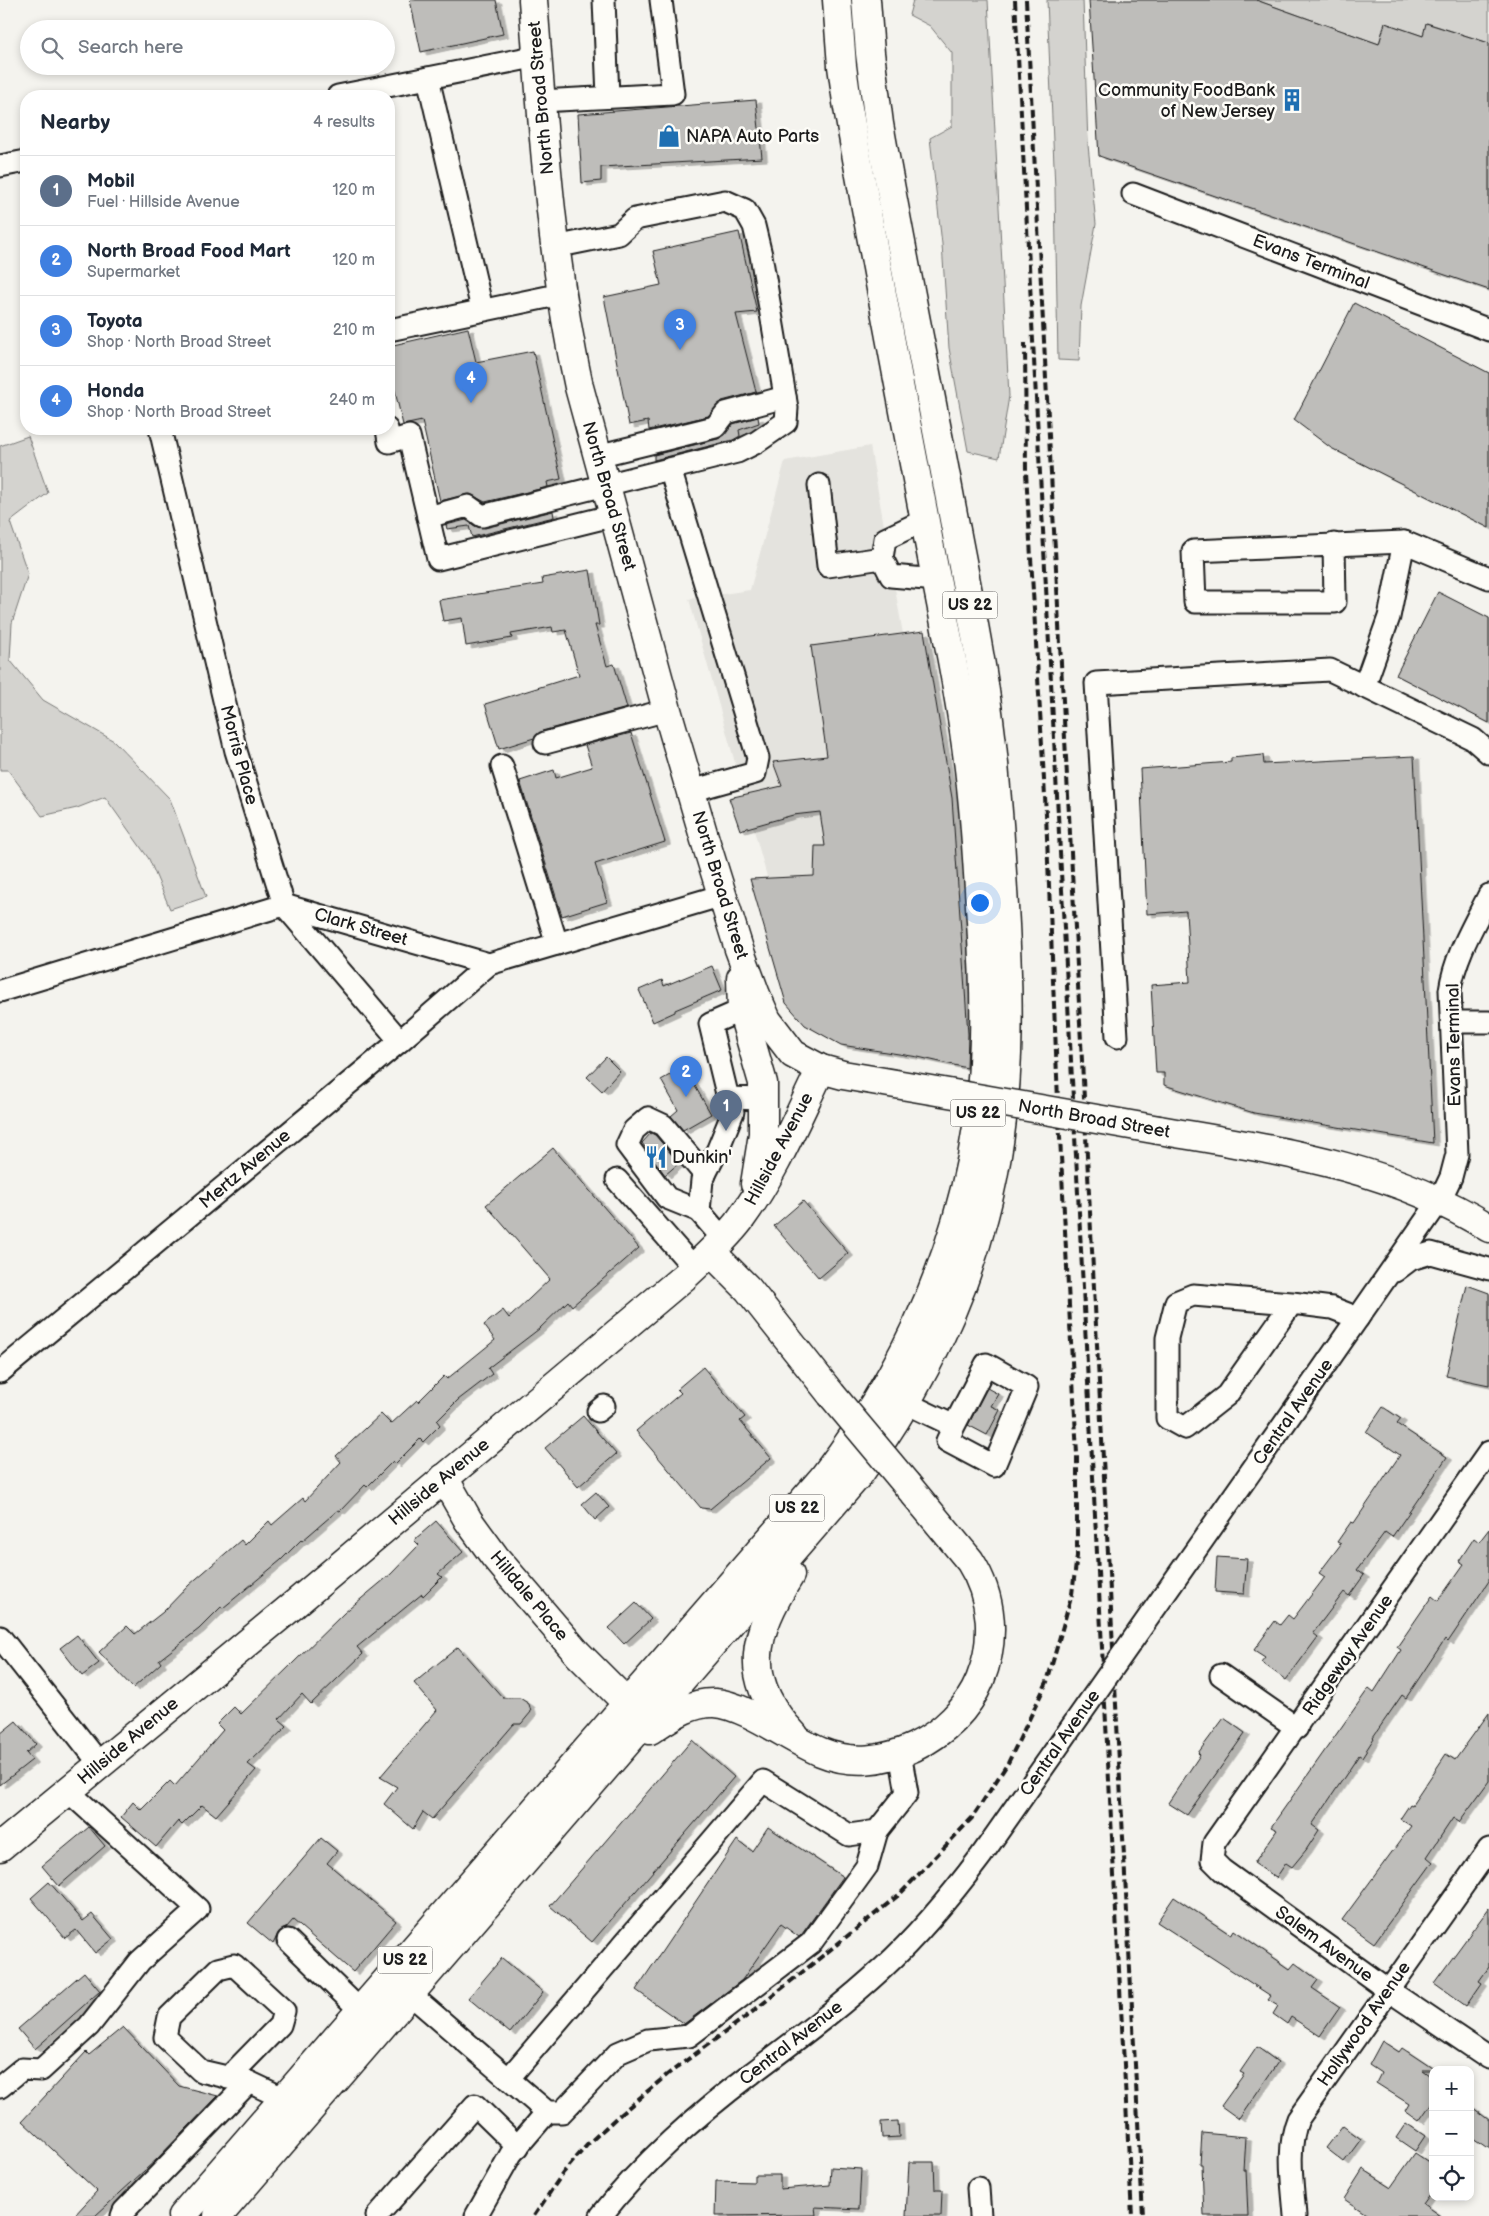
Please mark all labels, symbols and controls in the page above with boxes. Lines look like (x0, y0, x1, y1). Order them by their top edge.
search box (20, 20, 395, 75)
street label: North Broad Street (524, 20, 558, 176)
icon: search (38, 34, 66, 62)
text: Search here (78, 36, 183, 59)
place label: Community FoodBank of New Jersey (1098, 80, 1276, 122)
building icon: Community FoodBank of New Jersey (1279, 87, 1305, 113)
text: Nearby (40, 110, 110, 135)
text: 4 results (313, 113, 375, 132)
shop icon: NAPA Auto Parts (656, 123, 682, 149)
place label: NAPA Auto Parts (686, 126, 819, 147)
text: Mobil (87, 170, 135, 193)
text: 1 (53, 181, 59, 200)
text: 120 m (332, 181, 375, 200)
text: Fuel · Hillside Avenue (87, 193, 240, 212)
street label: Evans Terminal (1250, 230, 1372, 294)
text: North Broad Food Mart (87, 240, 291, 263)
text: 2 (51, 251, 61, 270)
text: 120 m (332, 251, 375, 270)
text: Supermarket (87, 263, 180, 282)
pin: 3 (664, 309, 696, 350)
text: Toyota (87, 310, 143, 333)
text: 3 (51, 321, 61, 340)
text: 210 m (333, 321, 375, 340)
text: Shop · North Broad Street (87, 333, 271, 352)
pin: 4 (455, 362, 487, 403)
text: Honda (87, 380, 145, 403)
text: 4 (51, 391, 61, 410)
text: 240 m (329, 391, 375, 410)
text: Shop · North Broad Street (87, 403, 271, 422)
street label: North Broad Street (578, 419, 640, 573)
road number: US 22 (942, 592, 998, 618)
street label: Morris Place (216, 703, 262, 807)
street label: North Broad Street (687, 808, 753, 962)
your location (967, 890, 993, 916)
street label: Clark Street (312, 904, 411, 950)
street label: Evans Terminal (1442, 983, 1466, 1107)
pin: 2 (670, 1056, 702, 1097)
street label: Hillside Avenue (740, 1089, 818, 1209)
pin: 1 (710, 1090, 742, 1131)
street label: North Broad Street (1016, 1095, 1172, 1143)
road number: US 22 (950, 1100, 1006, 1126)
street label: Mertz Avenue (195, 1125, 295, 1213)
restaurant icon: Dunkin' (643, 1144, 669, 1170)
place label: Dunkin' (672, 1147, 732, 1168)
street label: Central Avenue (1249, 1355, 1338, 1469)
street label: Hillside Avenue (384, 1434, 494, 1530)
road number: US 22 (770, 1495, 824, 1522)
street label: Hilldale Place (485, 1547, 573, 1645)
street label: Ridgeway Avenue (1298, 1590, 1398, 1720)
street label: Central Avenue (1016, 1686, 1105, 1800)
street label: Hillside Avenue (73, 1693, 183, 1789)
street label: Salem Avenue (1271, 1901, 1377, 1987)
road number: US 22 (378, 1946, 432, 1974)
street label: Hollywood Avenue (1313, 1957, 1415, 2090)
street label: Central Avenue (735, 1996, 847, 2090)
map controls (1429, 2066, 1474, 2201)
button: + (1429, 2066, 1474, 2111)
button: − (1429, 2111, 1474, 2156)
button: locate (1429, 2156, 1474, 2201)

